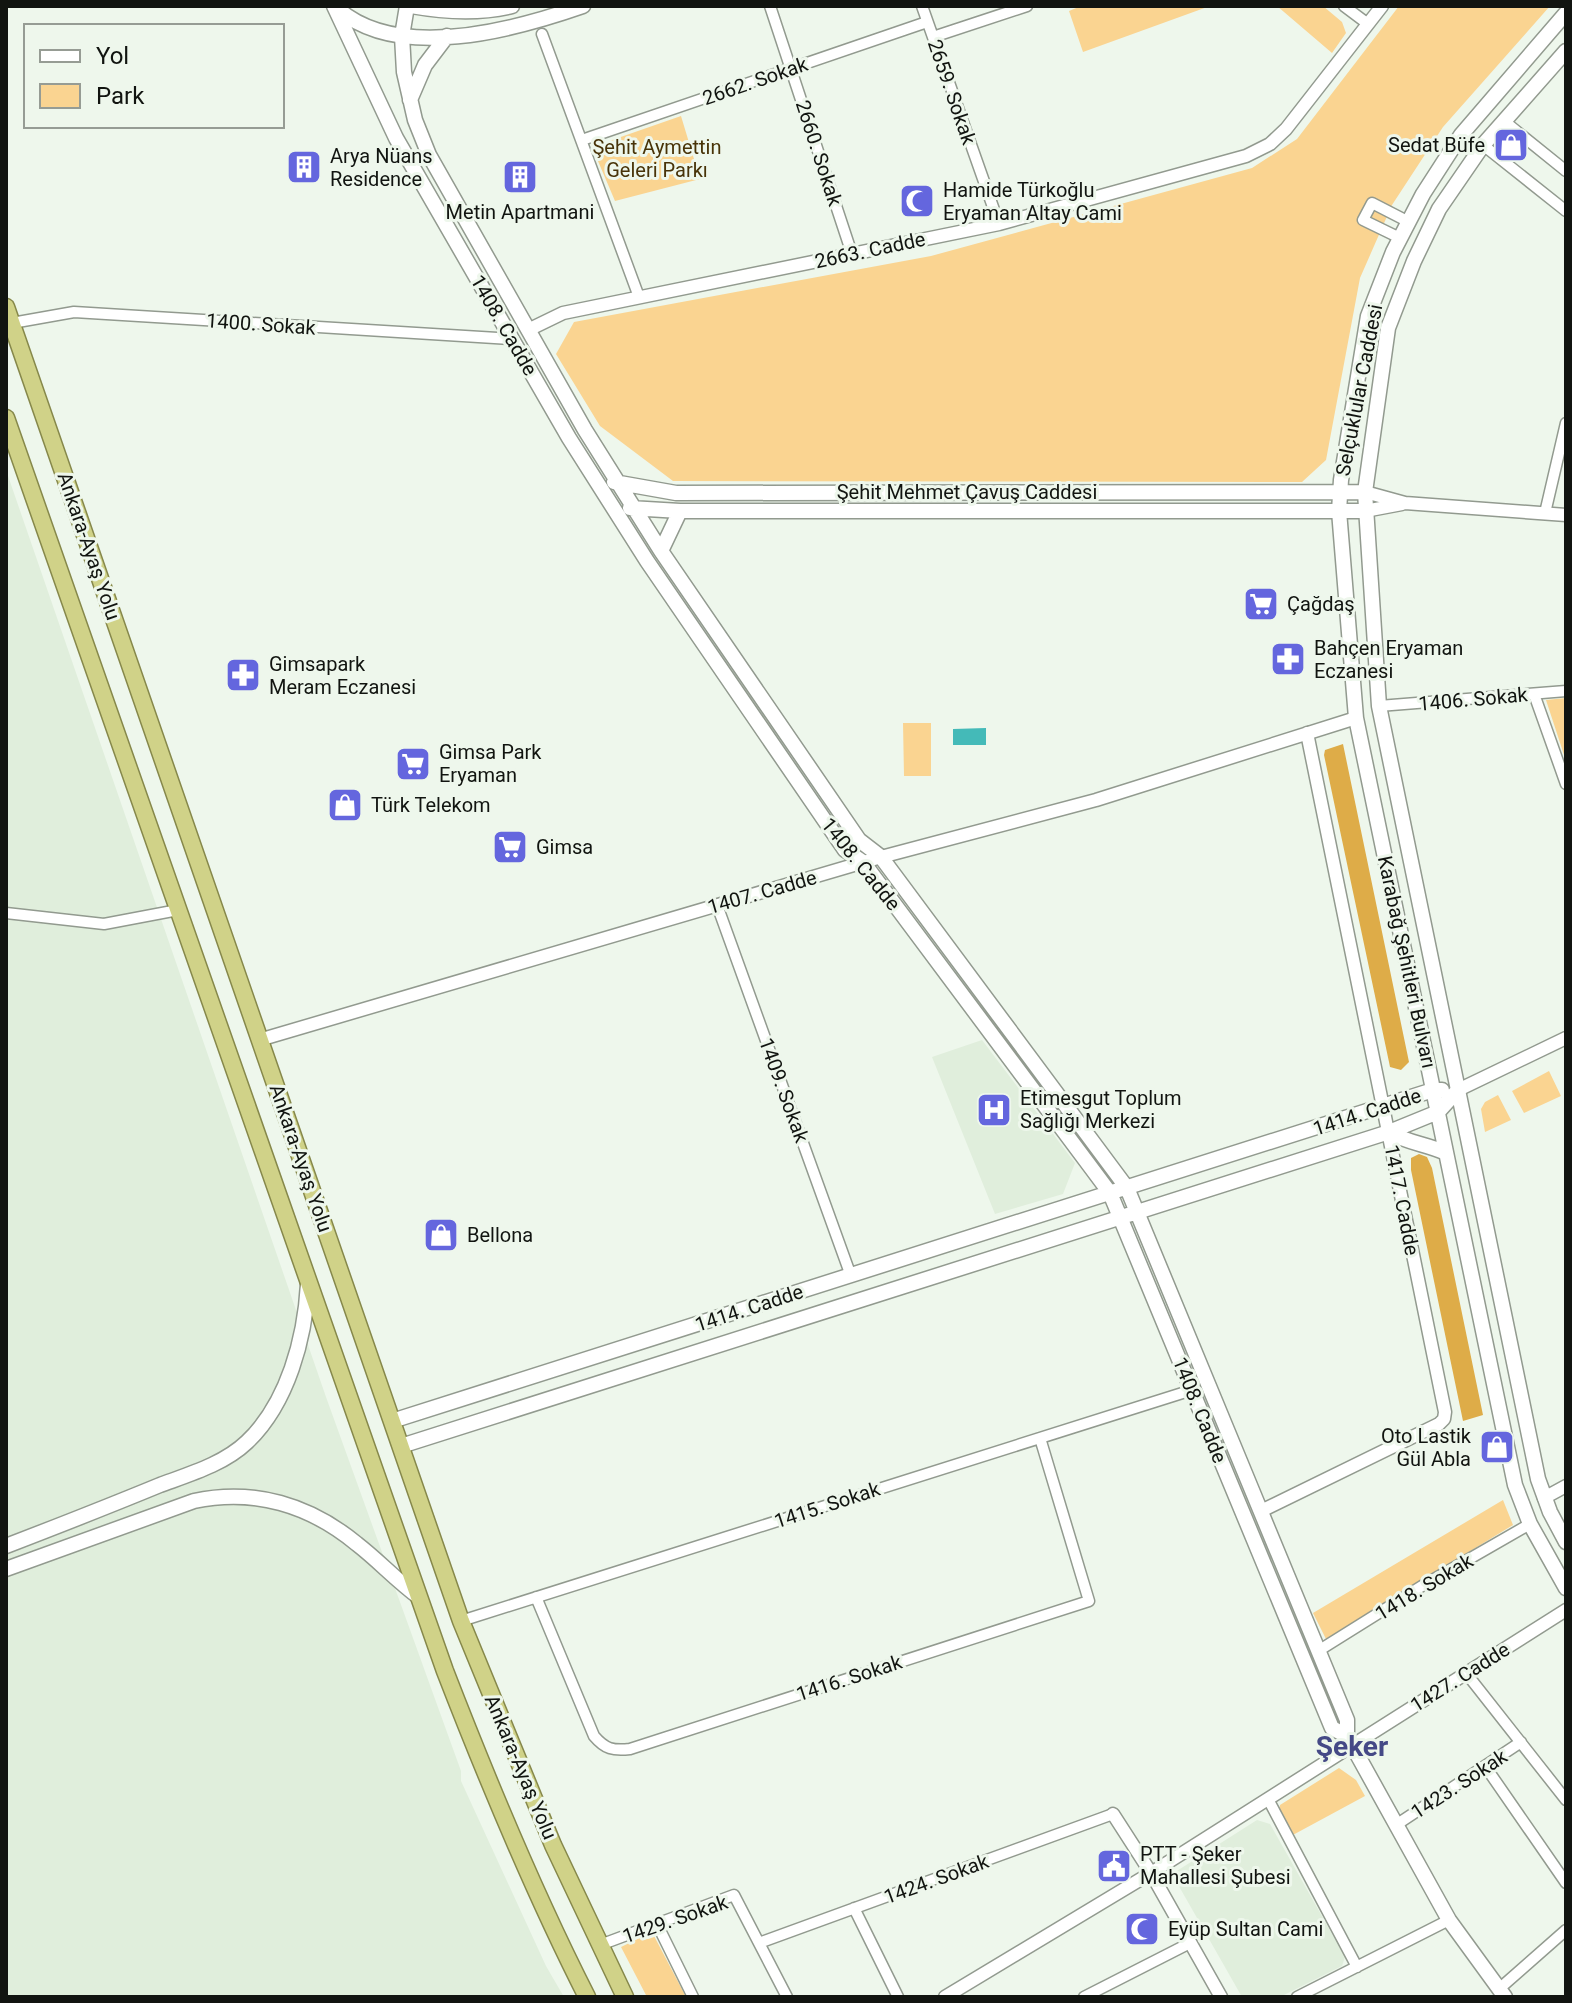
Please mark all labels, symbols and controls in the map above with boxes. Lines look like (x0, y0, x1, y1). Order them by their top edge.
legend (24, 24, 284, 128)
street label: 2659. Sokak (923, 36, 981, 149)
text: Yol (96, 42, 129, 70)
street label: 2662. Sokak (699, 52, 812, 110)
text: Park (96, 82, 145, 110)
street label: 2660. Sokak (791, 97, 848, 210)
shop icon: Sedat Büfe (1492, 126, 1530, 164)
place label: Sedat Büfe (1388, 133, 1485, 157)
park label: Şehit Aymettin Geleri Parkı (592, 135, 722, 182)
place label: Arya Nüans Residence (330, 144, 433, 191)
building icon: Arya Nüans Residence (285, 148, 323, 186)
building icon: Metin Apartmani (501, 158, 539, 196)
place label: Hamide Türkoğlu Eryaman Altay Cami (943, 178, 1122, 225)
mosque icon: Hamide Türkoğlu Eryaman Altay Cami (898, 182, 936, 220)
place label: Metin Apartmani (446, 200, 594, 224)
street label: 2663. Cadde (813, 227, 927, 273)
street label: 1408. Cadde (466, 270, 542, 380)
street label: Selçuklular Caddesi (1331, 302, 1387, 478)
street label: 1400. Sokak (205, 308, 317, 340)
street label: Ankara-Ayaş Yolu (52, 469, 126, 623)
street label: Şehit Mehmet Çavuş Caddesi (837, 480, 1097, 504)
supermarket icon: Çağdaş (1242, 585, 1280, 623)
place label: Çağdaş (1287, 592, 1355, 616)
place label: Bahçen Eryaman Eczanesi (1314, 636, 1463, 683)
pharmacy icon: Bahçen Eryaman Eczanesi (1269, 640, 1307, 678)
place label: Gimsapark Meram Eczanesi (269, 652, 416, 699)
pharmacy icon: Gimsapark Meram Eczanesi (224, 656, 262, 694)
street label: 1406. Sokak (1417, 682, 1530, 716)
place label: Gimsa Park Eryaman (439, 740, 542, 787)
supermarket icon: Gimsa Park Eryaman (394, 745, 432, 783)
shop icon: Türk Telekom (326, 786, 364, 824)
place label: Türk Telekom (371, 793, 491, 817)
street label: 1408. Cadde (816, 813, 906, 915)
supermarket icon: Gimsa (491, 828, 529, 866)
place label: Gimsa (536, 835, 593, 859)
street label: Karabağ Şehitleri Bulvarı (1373, 854, 1441, 1070)
street label: 1407. Cadde (705, 865, 819, 919)
street label: 1409. Sokak (754, 1034, 814, 1146)
street label: Ankara-Ayaş Yolu (264, 1081, 338, 1235)
street label: 1414. Cadde (1310, 1083, 1424, 1141)
place label: Etimesgut Toplum Sağlığı Merkezi (1020, 1086, 1182, 1133)
hospital icon: Etimesgut Toplum Sağlığı Merkezi (975, 1091, 1013, 1129)
street label: 1417. Cadde (1380, 1143, 1424, 1257)
shop icon: Bellona (422, 1216, 460, 1254)
place label: Bellona (467, 1223, 533, 1247)
street label: 1414. Cadde (692, 1279, 806, 1337)
street label: 1408. Cadde (1168, 1353, 1232, 1467)
place label: Oto Lastik Gül Abla (1381, 1424, 1472, 1471)
shop icon: Oto Lastik Gül Abla (1478, 1428, 1516, 1466)
street label: 1415. Sokak (771, 1476, 884, 1533)
street label: 1418. Sokak (1371, 1548, 1478, 1626)
street label: 1427. Cadde (1406, 1637, 1514, 1717)
street label: 1416. Sokak (793, 1649, 906, 1706)
street label: Ankara-Ayaş Yolu (480, 1691, 562, 1843)
district label: Şeker (1316, 1730, 1388, 1763)
street label: 1423. Sokak (1406, 1744, 1512, 1824)
place label: PTT - Şeker Mahallesi Şubesi (1140, 1842, 1291, 1889)
public building icon: PTT - Şeker Mahallesi Şubesi (1095, 1847, 1133, 1885)
street label: 1424. Sokak (880, 1849, 992, 1909)
street label: 1429. Sokak (619, 1890, 732, 1948)
mosque icon: Eyüp Sultan Cami (1123, 1910, 1161, 1948)
place label: Eyüp Sultan Cami (1168, 1917, 1323, 1941)

